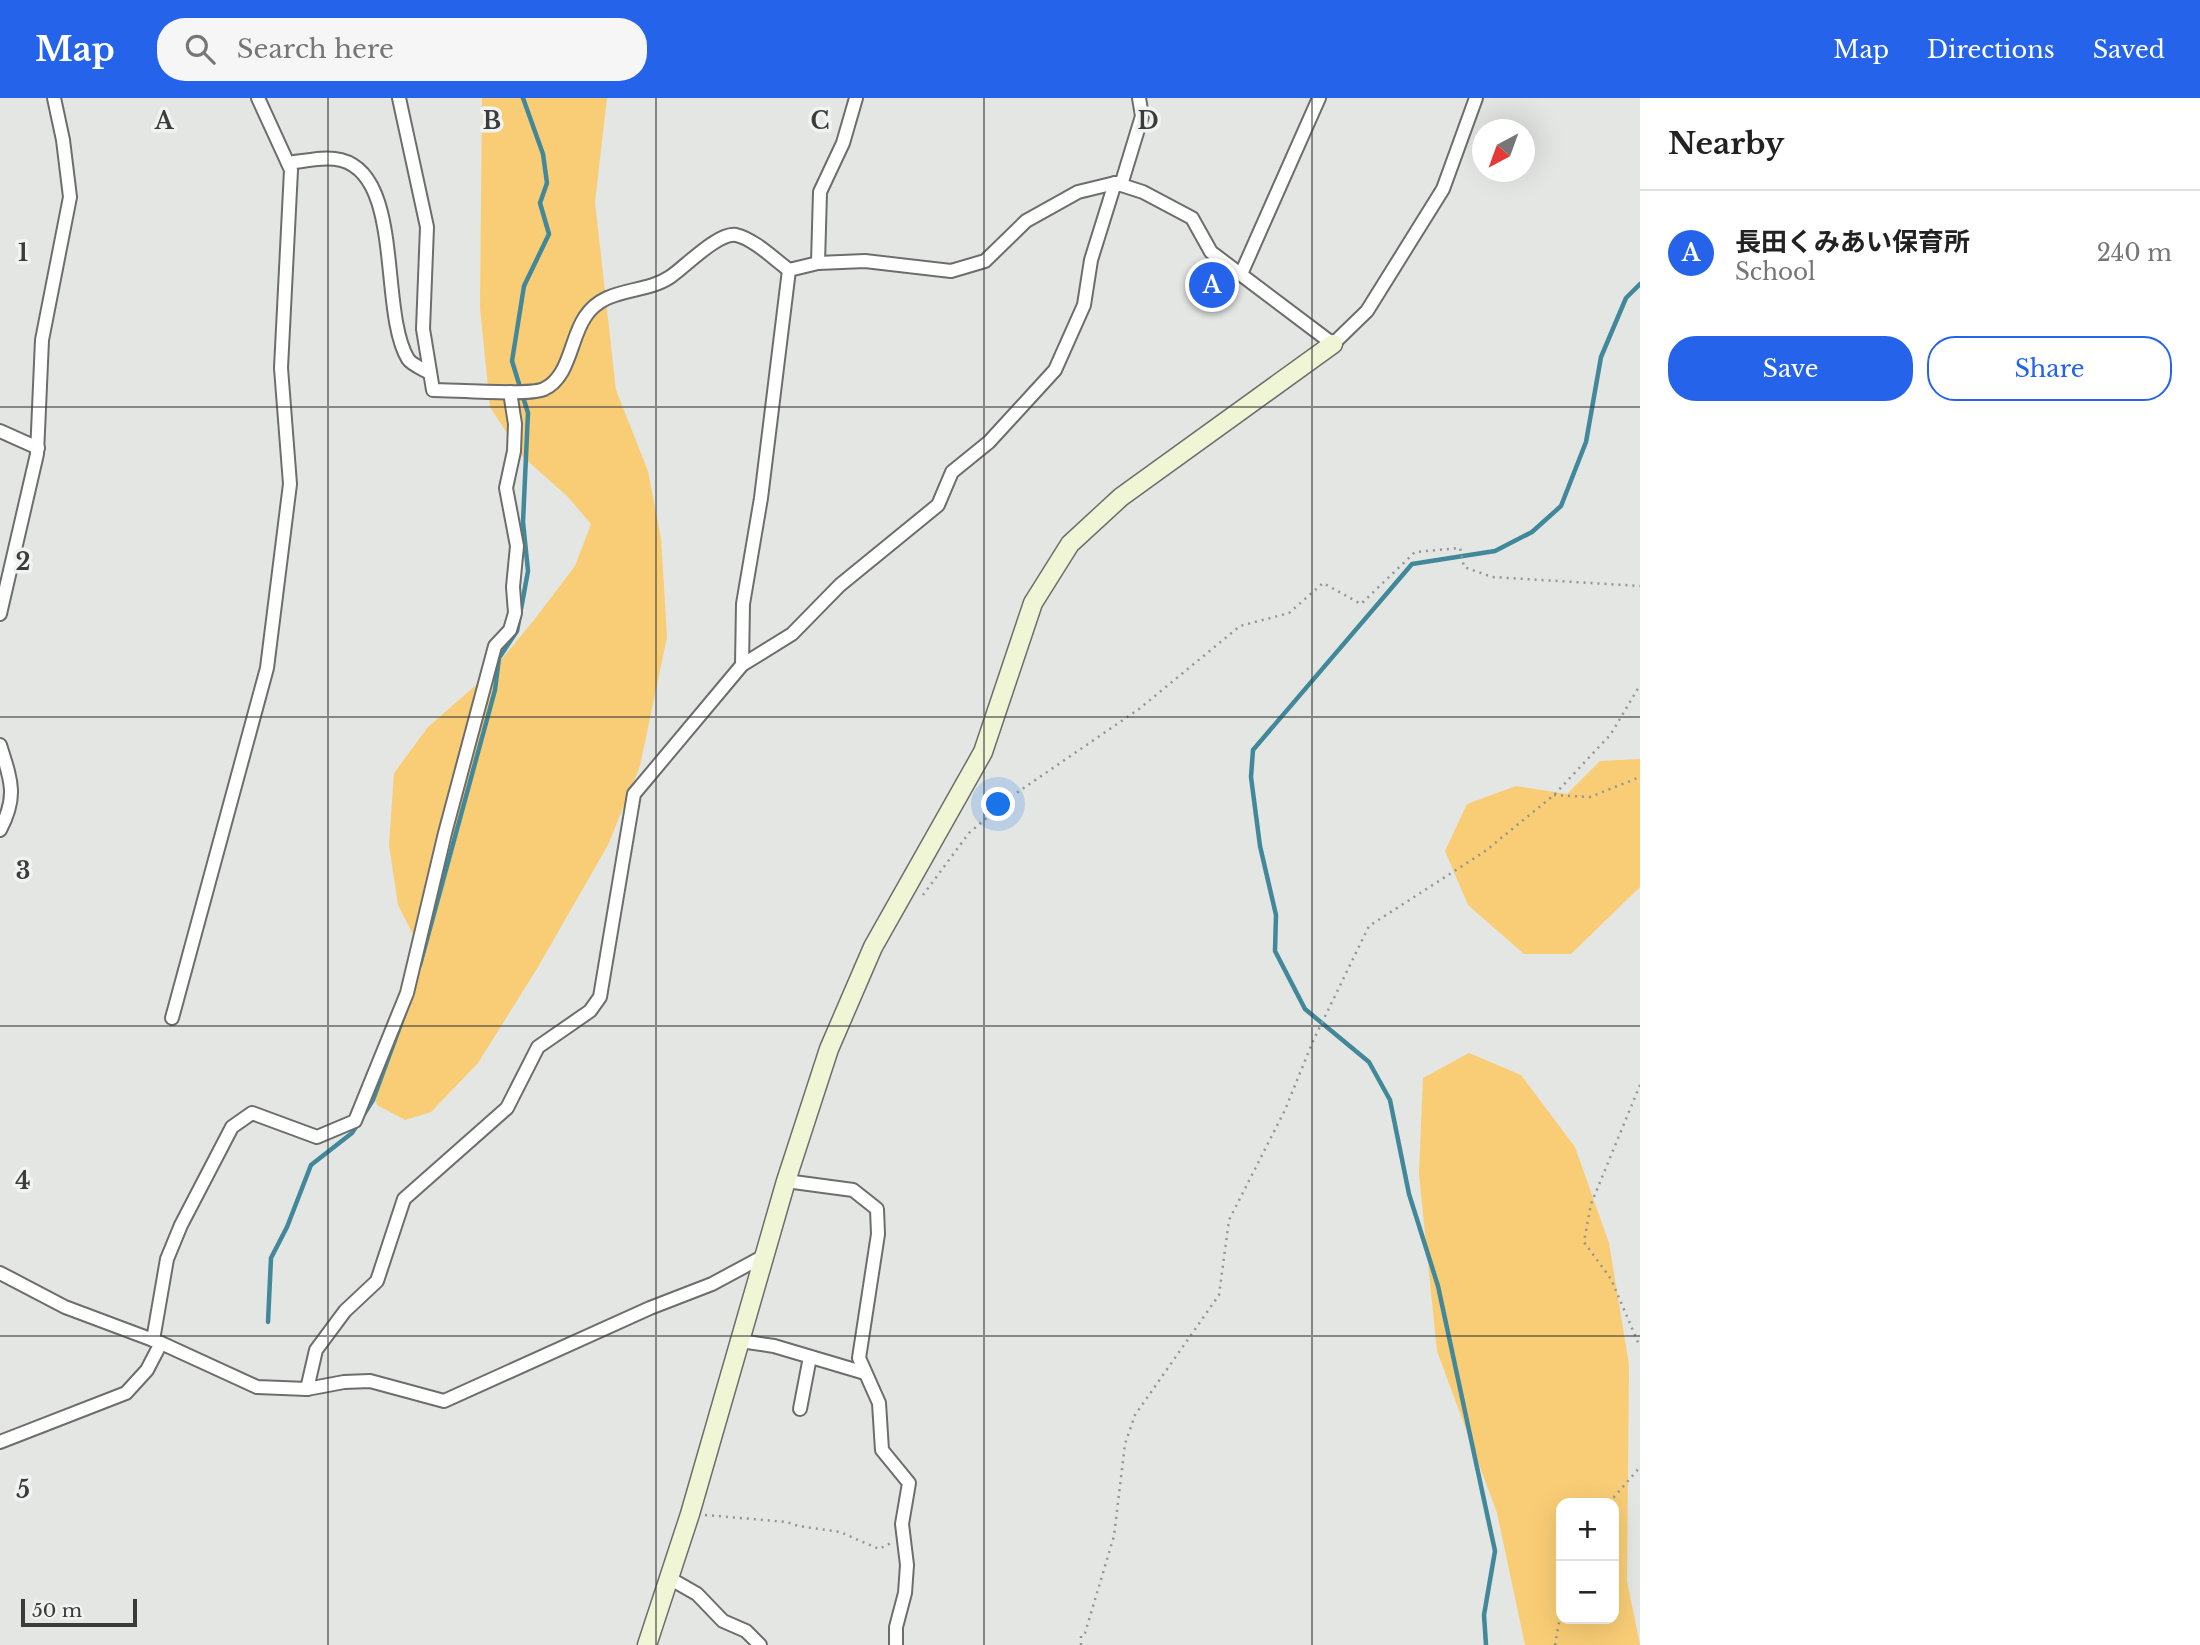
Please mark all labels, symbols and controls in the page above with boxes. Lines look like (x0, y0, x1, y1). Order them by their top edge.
search box (157, 18, 647, 81)
text: Map (35, 29, 115, 70)
icon: search (181, 30, 219, 68)
text: Search here (237, 33, 394, 65)
text: Map (1833, 35, 1889, 64)
text: Directions (1927, 35, 2055, 64)
text: Saved (2093, 35, 2165, 64)
text: A (154, 107, 175, 135)
text: B (483, 107, 501, 135)
text: C (811, 107, 829, 135)
text: D (1137, 107, 1159, 135)
north arrow (1472, 119, 1535, 182)
text: Nearby (1668, 125, 1784, 162)
text: 長田くみあい保育所 (1735, 226, 1970, 258)
text: 1 (18, 239, 28, 267)
text: A (1682, 239, 1700, 267)
text: 240 m (2097, 239, 2172, 267)
text: School (1735, 258, 1816, 286)
pin: A (1189, 259, 1235, 311)
button: Save (1668, 336, 1913, 401)
button: Share (1927, 336, 2172, 401)
text: 2 (16, 548, 30, 576)
your location (981, 787, 1015, 821)
text: 3 (16, 857, 30, 885)
text: 4 (15, 1167, 31, 1195)
text: 5 (16, 1476, 30, 1504)
map controls (1556, 1498, 1619, 1624)
button: + (1556, 1498, 1619, 1561)
button: − (1556, 1561, 1619, 1624)
scale bar (21, 1596, 136, 1628)
text: 50 m (32, 1599, 82, 1622)

